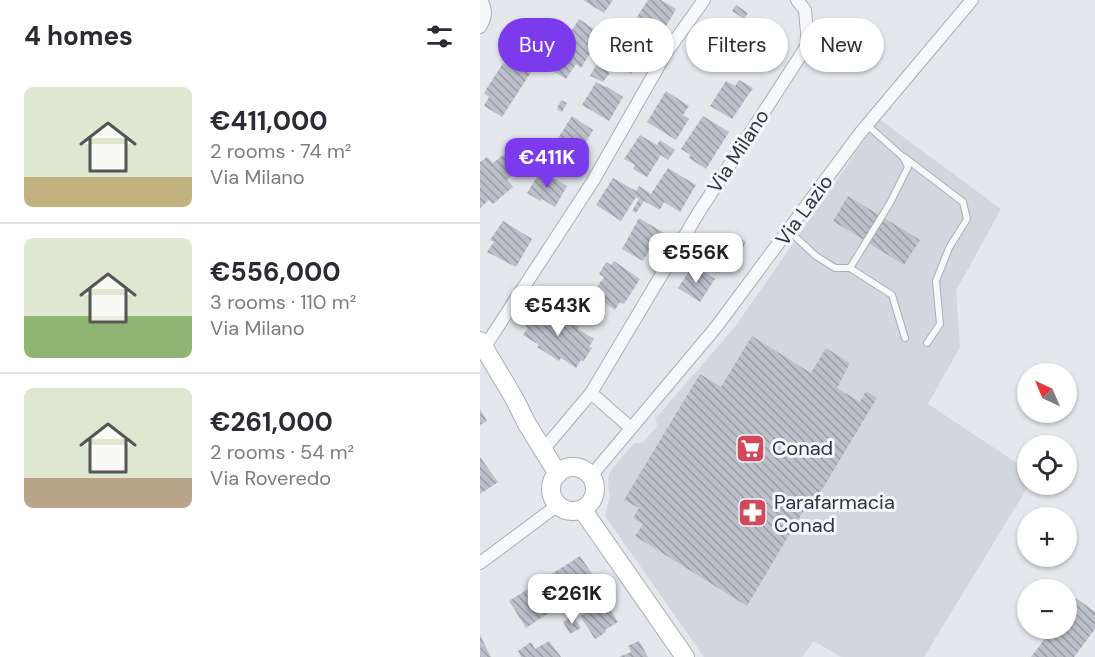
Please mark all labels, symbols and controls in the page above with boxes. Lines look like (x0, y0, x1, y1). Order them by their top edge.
chip: Buy (498, 18, 576, 72)
chip: Rent (588, 18, 674, 72)
chip: Filters (686, 18, 788, 72)
chip: New (800, 18, 884, 72)
text: 4 homes (24, 19, 133, 53)
icon: filters (423, 20, 456, 53)
text: €411,000 (210, 104, 328, 138)
street label: Via Milano (701, 104, 775, 198)
icon: home (72, 111, 144, 183)
text: 2 rooms · 74 m² (210, 138, 351, 164)
pin: €411K (505, 138, 589, 189)
text: €411K (519, 144, 575, 170)
text: Via Milano (210, 164, 305, 190)
street label: Via Lazio (769, 169, 839, 251)
pin: €556K (654, 233, 738, 284)
text: €556K (663, 239, 729, 265)
text: €556,000 (210, 255, 341, 289)
icon: home (72, 262, 144, 334)
pin: €543K (516, 286, 600, 337)
text: 3 rooms · 110 m² (210, 289, 356, 315)
text: €543K (525, 292, 591, 318)
text: Via Milano (210, 315, 305, 341)
north arrow (1017, 363, 1077, 423)
map controls (1017, 363, 1077, 639)
text: €261,000 (210, 405, 333, 439)
icon: home (72, 412, 144, 484)
supermarket icon: Conad (735, 432, 767, 464)
place label: Conad (772, 435, 833, 461)
button: locate (1017, 435, 1077, 495)
text: 2 rooms · 54 m² (210, 439, 354, 465)
text: Via Roveredo (210, 465, 331, 491)
place label: Parafarmacia Conad (774, 489, 895, 538)
pharmacy icon: Parafarmacia Conad (737, 497, 769, 529)
button: + (1017, 507, 1077, 567)
pin: €261K (530, 574, 614, 625)
button: − (1017, 579, 1077, 639)
text: €261K (542, 580, 602, 606)

